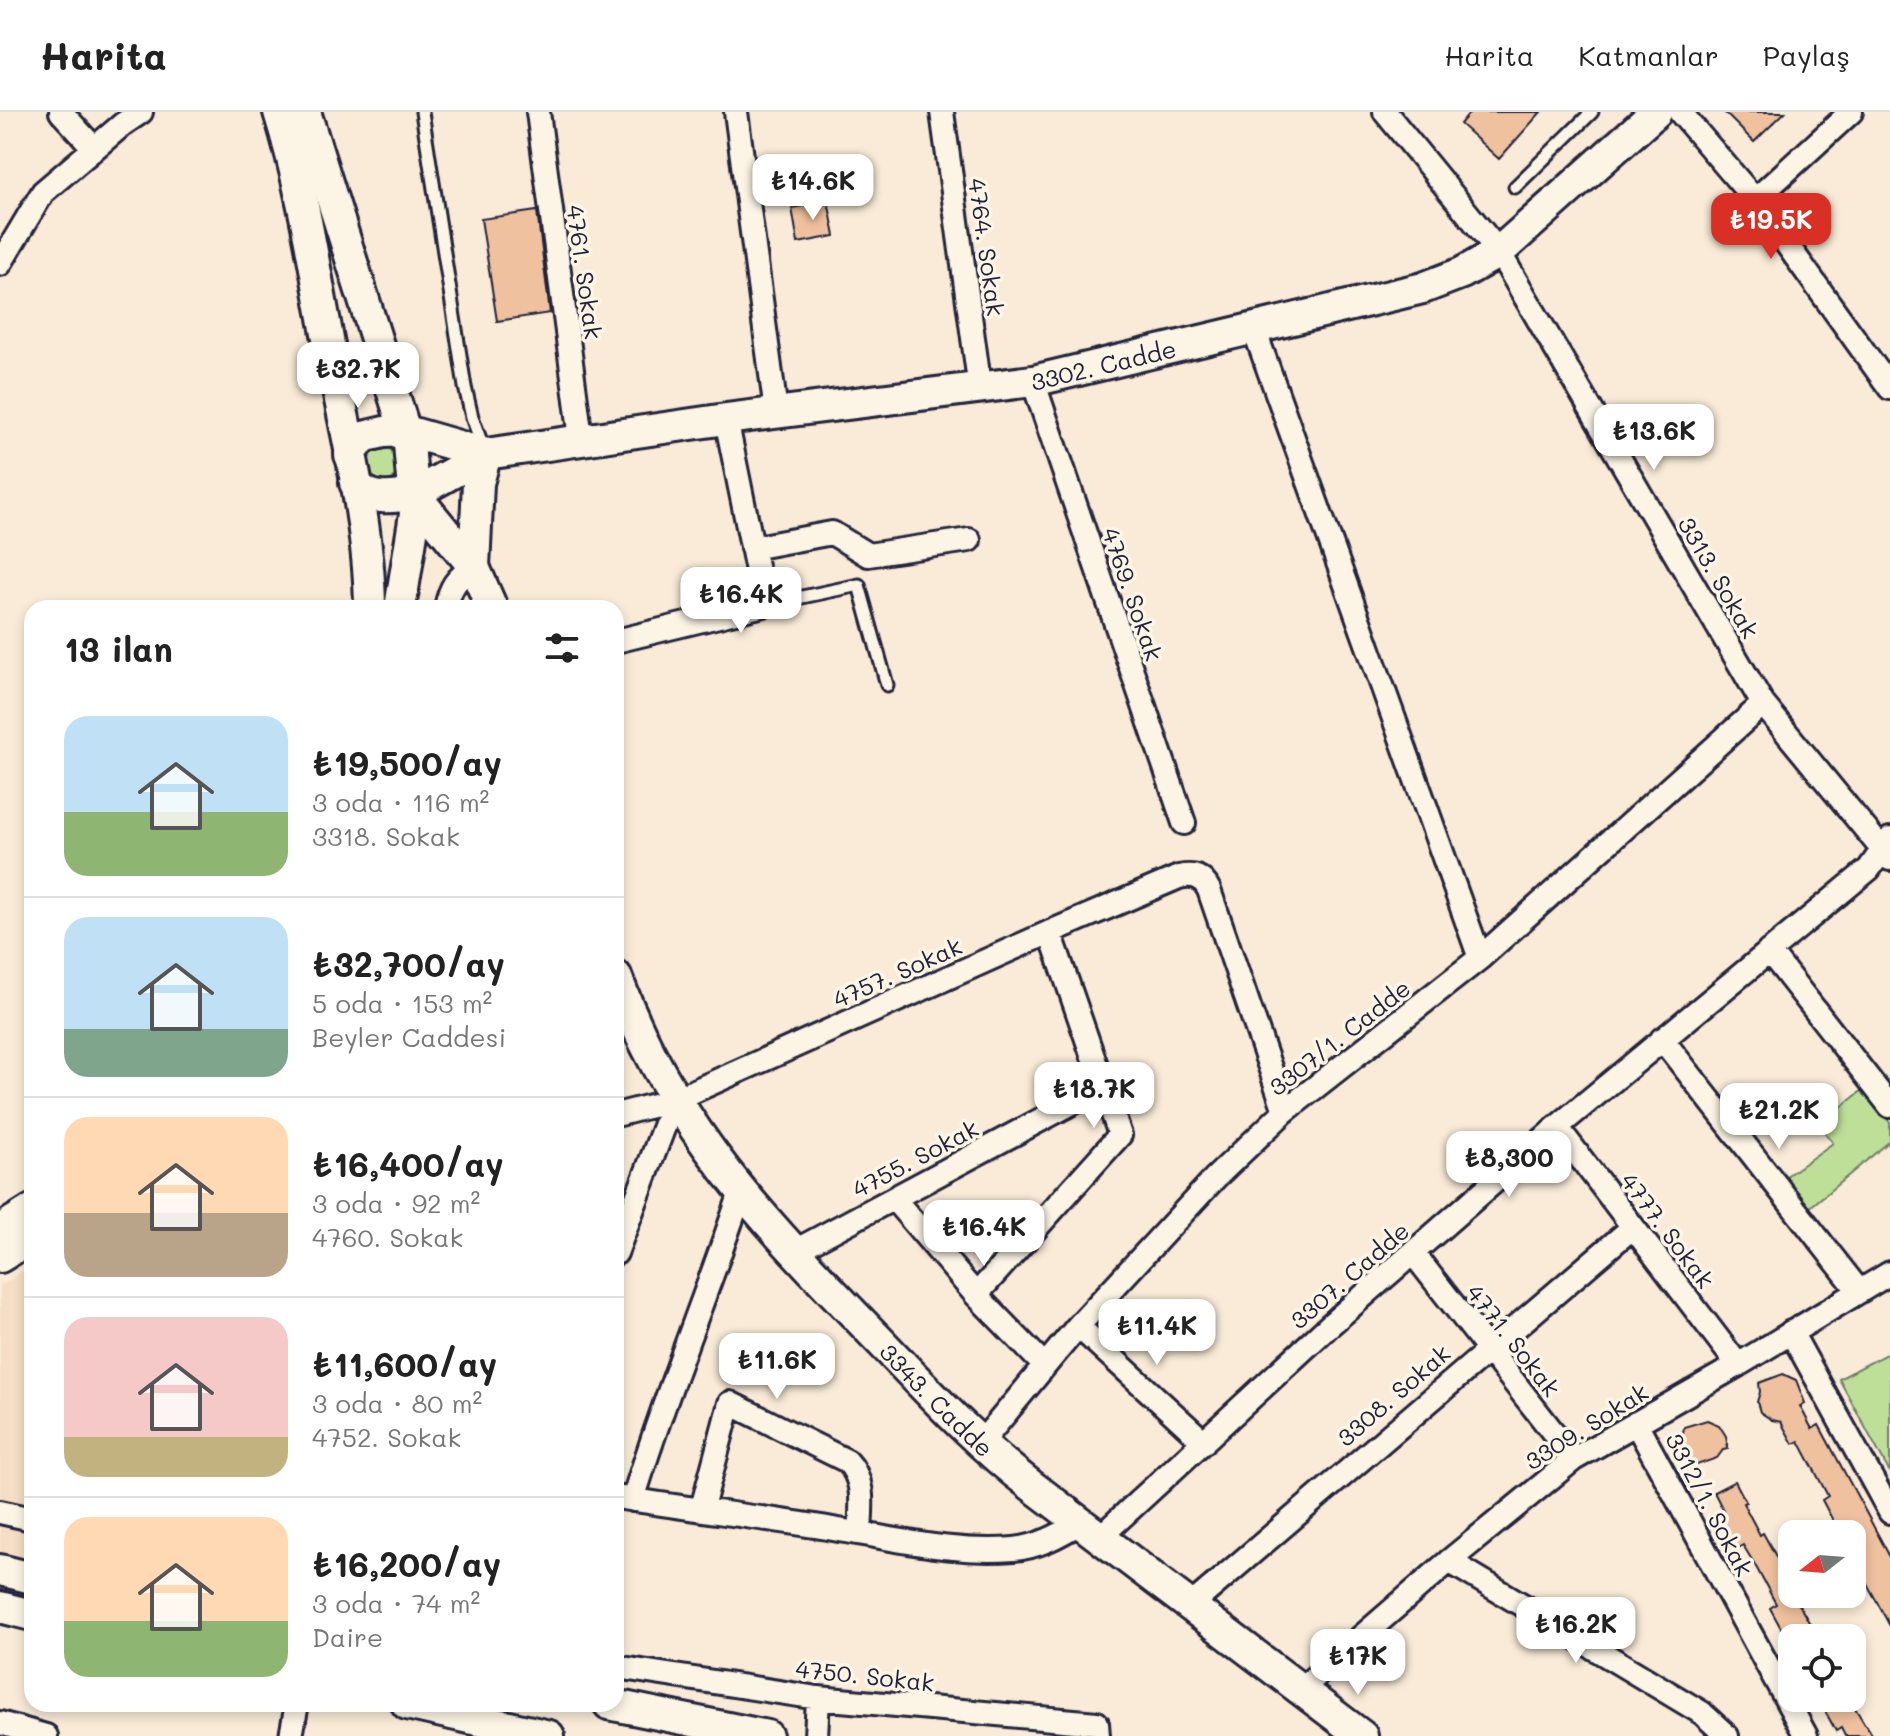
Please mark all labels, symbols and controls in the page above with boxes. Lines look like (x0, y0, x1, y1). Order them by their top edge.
text: Harita (40, 30, 167, 80)
text: Harita (1444, 37, 1534, 73)
text: Katmanlar (1578, 37, 1719, 73)
text: Paylaş (1763, 37, 1850, 73)
pin: ₺14.6K (748, 154, 878, 222)
text: ₺14.6K (770, 163, 856, 197)
street label: 4764. Sokak (962, 176, 1012, 318)
pin: ₺19.5K (1706, 193, 1836, 261)
text: ₺19.5K (1729, 202, 1813, 236)
street label: 4761. Sokak (560, 203, 610, 341)
street label: 3302. Cadde (1027, 332, 1179, 397)
pin: ₺32.7K (293, 342, 423, 410)
text: ₺32.7K (315, 351, 401, 385)
pin: ₺13.6K (1589, 404, 1719, 472)
text: ₺13.6K (1612, 413, 1696, 447)
street label: 3313. Sokak (1672, 510, 1766, 644)
street label: 4769. Sokak (1096, 523, 1170, 665)
pin: ₺16.4K (676, 567, 806, 635)
text: ₺16.4K (698, 576, 784, 610)
text: 13 ilan (64, 626, 173, 671)
icon: filters (540, 626, 584, 670)
text: ₺19,500/ay (312, 740, 502, 785)
icon: home (128, 748, 224, 844)
text: 3 oda · 116 m² (312, 785, 489, 819)
text: 3318. Sokak (312, 819, 460, 853)
street label: 4757. Sokak (828, 930, 966, 1014)
text: ₺32,700/ay (312, 941, 505, 986)
icon: home (128, 949, 224, 1045)
street label: 3307/1. Cadde (1262, 972, 1416, 1102)
text: 5 oda · 153 m² (312, 986, 492, 1020)
text: Beyler Caddesi (312, 1020, 506, 1054)
pin: ₺18.7K (1029, 1062, 1159, 1130)
text: ₺18.7K (1052, 1071, 1136, 1105)
pin: ₺21.2K (1714, 1083, 1844, 1151)
text: ₺21.2K (1738, 1092, 1820, 1126)
street label: 4755. Sokak (847, 1112, 983, 1204)
pin: ₺8,300 (1444, 1131, 1574, 1199)
text: ₺8,300 (1464, 1140, 1554, 1174)
text: ₺16,400/ay (312, 1141, 504, 1186)
icon: home (128, 1149, 224, 1245)
street label: 4777. Sokak (1614, 1166, 1722, 1294)
text: 3 oda · 92 m² (312, 1186, 480, 1220)
pin: ₺16.4K (919, 1200, 1049, 1268)
text: ₺16.4K (941, 1209, 1027, 1243)
street label: 3307. Cadde (1283, 1215, 1415, 1335)
text: 4760. Sokak (312, 1220, 463, 1254)
street label: 4771. Sokak (1460, 1277, 1568, 1403)
pin: ₺11.4K (1092, 1299, 1222, 1367)
text: ₺11.4K (1117, 1308, 1197, 1342)
pin: ₺11.6K (712, 1333, 842, 1401)
street label: 3343. Cadde (874, 1336, 1000, 1463)
street label: 3308. Sokak (1330, 1337, 1456, 1453)
text: ₺11,600/ay (312, 1341, 497, 1386)
text: ₺11.6K (737, 1342, 817, 1376)
icon: home (128, 1349, 224, 1445)
street label: 3309. Sokak (1518, 1376, 1654, 1476)
text: 3 oda · 80 m² (312, 1386, 482, 1420)
text: 4752. Sokak (312, 1420, 461, 1454)
street label: 3312/1. Sokak (1659, 1427, 1761, 1581)
north arrow (1778, 1520, 1866, 1608)
map controls (1778, 1520, 1866, 1712)
text: ₺16,200/ay (312, 1541, 501, 1586)
icon: home (128, 1549, 224, 1645)
text: 3 oda · 74 m² (312, 1586, 480, 1620)
pin: ₺16.2K (1511, 1597, 1641, 1665)
text: ₺16.2K (1534, 1606, 1618, 1640)
text: Daire (312, 1620, 383, 1654)
button: locate (1778, 1624, 1866, 1712)
pin: ₺17K (1311, 1629, 1405, 1697)
text: ₺17K (1328, 1638, 1388, 1672)
street label: 4750. Sokak (794, 1652, 936, 1698)

